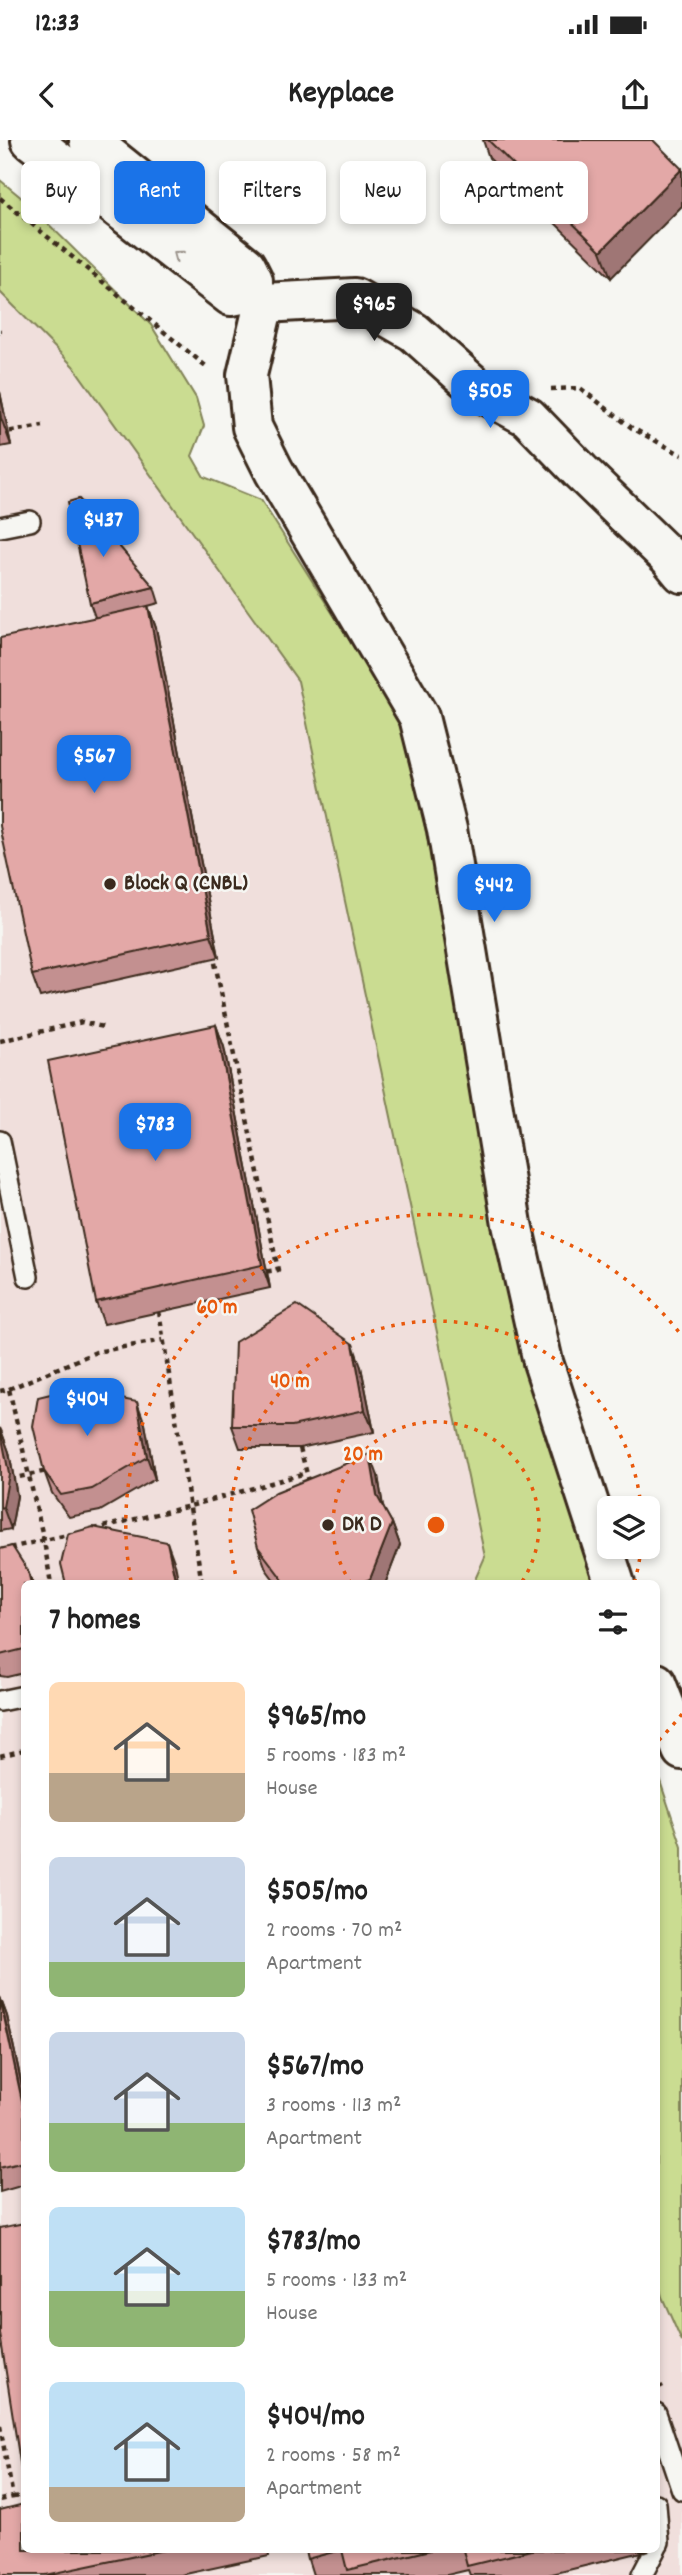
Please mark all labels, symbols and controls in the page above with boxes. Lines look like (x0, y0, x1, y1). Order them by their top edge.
text: 12:33 (35, 6, 79, 43)
text: Keyplace (288, 72, 394, 118)
icon: back (28, 76, 66, 114)
icon: share (616, 76, 654, 114)
chip: Buy (21, 161, 100, 224)
chip: Rent (114, 161, 205, 224)
chip: Filters (219, 161, 326, 224)
chip: New (340, 161, 426, 224)
chip: Apartment (440, 161, 588, 224)
one-way arrow (172, 251, 185, 263)
pin: $965 (333, 284, 415, 343)
text: $965 (352, 289, 396, 322)
pin: $505 (449, 370, 531, 430)
text: $505 (467, 376, 513, 409)
pin: $437 (62, 500, 144, 559)
text: $437 (83, 505, 123, 538)
pin: $567 (53, 736, 135, 795)
text: $567 (73, 741, 115, 774)
pin: $442 (453, 864, 535, 924)
place label: Block Q (CNBL) (124, 868, 248, 901)
text: $442 (474, 870, 514, 903)
marker: Block Q (CNBL) (102, 876, 118, 892)
pin: $783 (114, 1104, 196, 1163)
text: $783 (135, 1109, 175, 1142)
text: 60 m (197, 1294, 237, 1324)
text: 40 m (270, 1368, 310, 1398)
pin: $404 (46, 1378, 128, 1438)
text: $404 (65, 1384, 109, 1417)
text: 20 m (343, 1441, 383, 1471)
map controls (597, 1496, 660, 1559)
button: layers (597, 1496, 660, 1559)
place label: DK D (342, 1509, 382, 1542)
centre of rings (424, 1513, 448, 1537)
marker: DK D (320, 1517, 336, 1533)
text: 7 homes (49, 1601, 141, 1644)
icon: filters (594, 1603, 632, 1641)
text: $965/mo (266, 1697, 366, 1740)
icon: home (105, 1710, 189, 1794)
text: 5 rooms · 183 m² (266, 1740, 406, 1773)
text: House (266, 1773, 318, 1806)
text: $505/mo (266, 1872, 368, 1915)
icon: home (105, 1885, 189, 1969)
text: 2 rooms · 70 m² (266, 1915, 402, 1948)
text: Apartment (266, 1948, 362, 1981)
text: $567/mo (266, 2047, 364, 2090)
icon: home (105, 2060, 189, 2144)
text: 3 rooms · 113 m² (266, 2090, 402, 2123)
text: Apartment (266, 2123, 362, 2156)
text: $783/mo (266, 2222, 361, 2265)
icon: home (105, 2235, 189, 2319)
text: 5 rooms · 133 m² (266, 2265, 407, 2298)
text: House (266, 2298, 318, 2331)
text: $404/mo (266, 2397, 365, 2440)
icon: home (105, 2410, 189, 2494)
text: 2 rooms · 58 m² (266, 2440, 401, 2473)
text: Apartment (266, 2473, 362, 2506)

